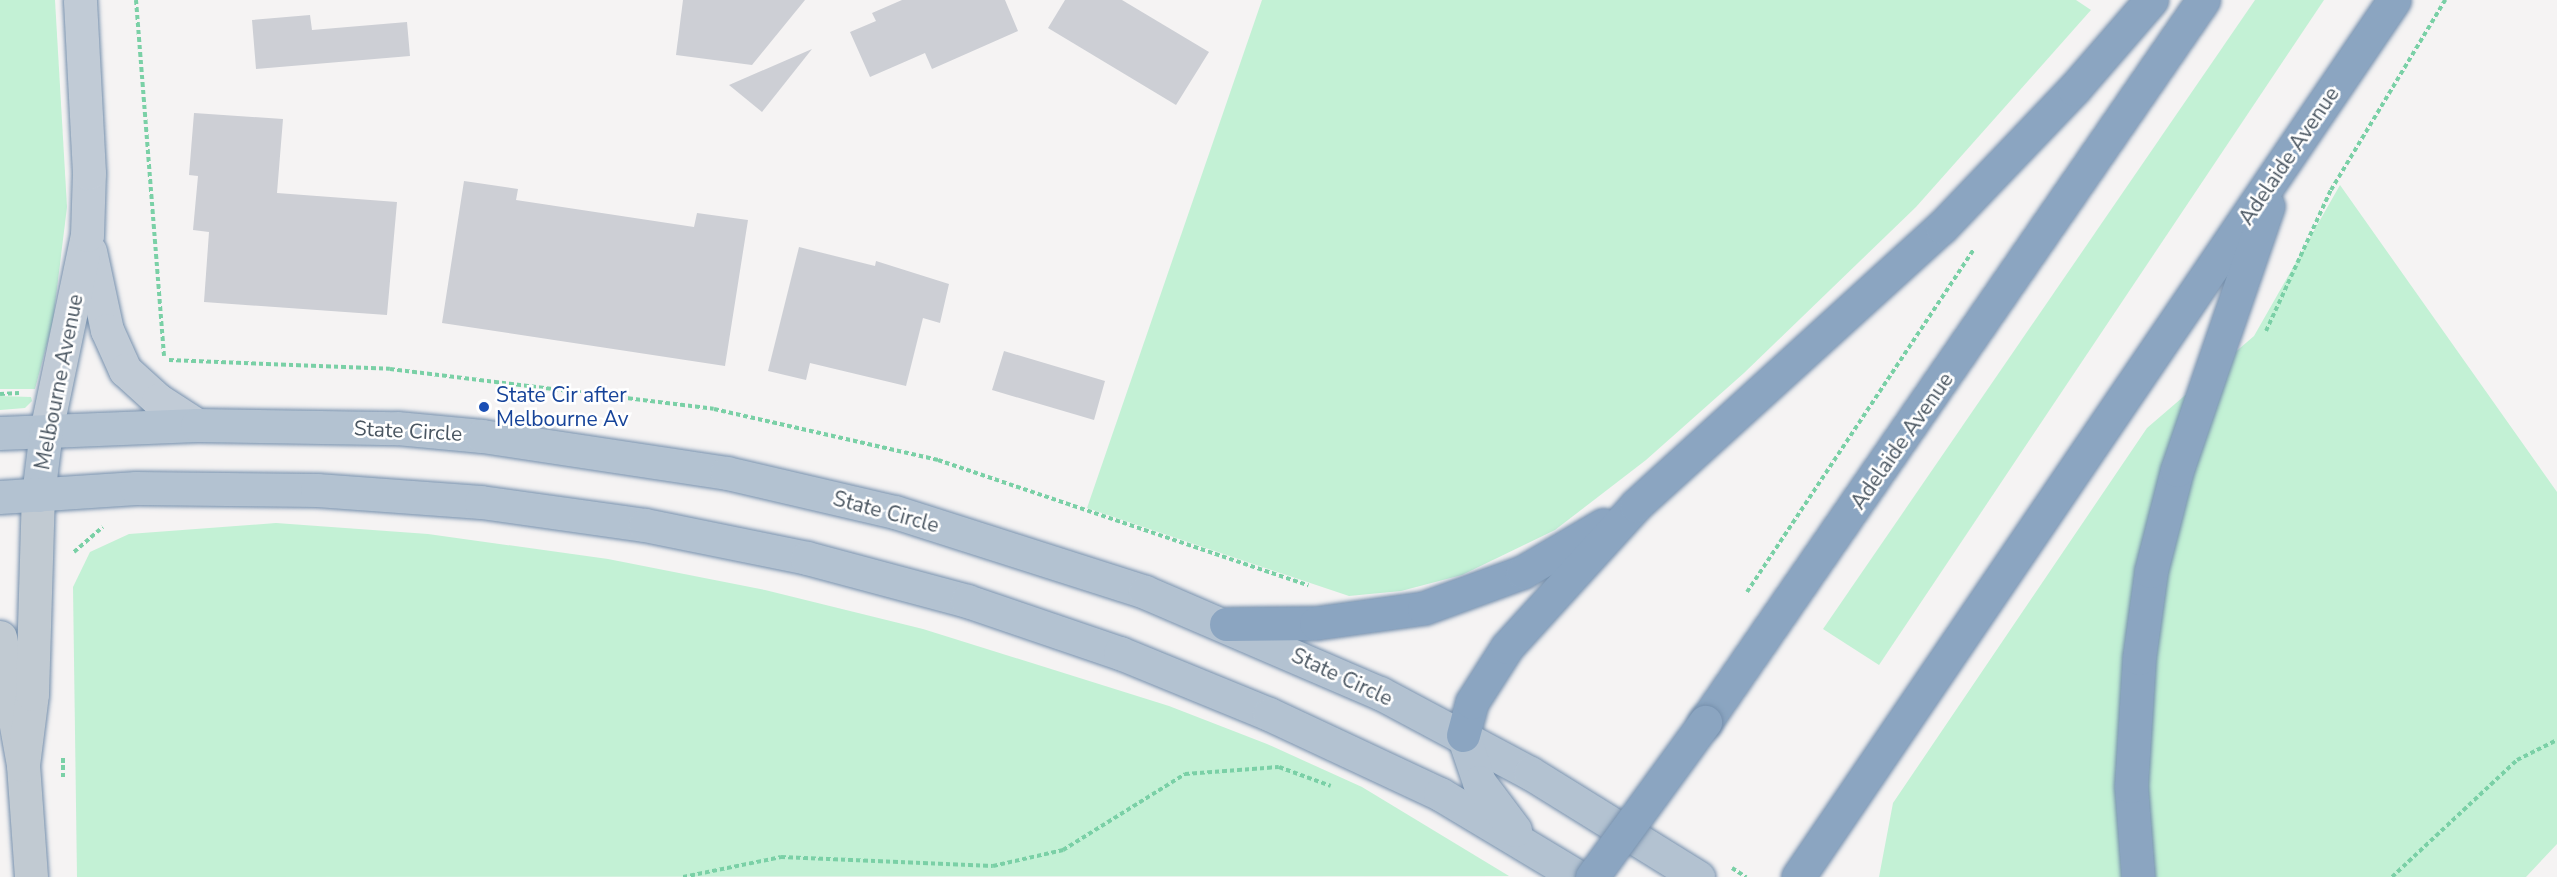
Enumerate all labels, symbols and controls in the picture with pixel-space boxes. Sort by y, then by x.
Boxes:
street label: Adelaide Avenue [2234,82,2344,230]
street label: Melbourne Avenue [30,292,88,472]
street label: Adelaide Avenue [1845,368,1959,514]
place label: State Cir after Melbourne Av [496,382,629,432]
marker: State Cir after Melbourne Av [477,400,491,414]
street label: State Circle [353,416,463,446]
street label: State Circle [830,486,942,538]
street label: State Circle [1287,643,1397,711]

